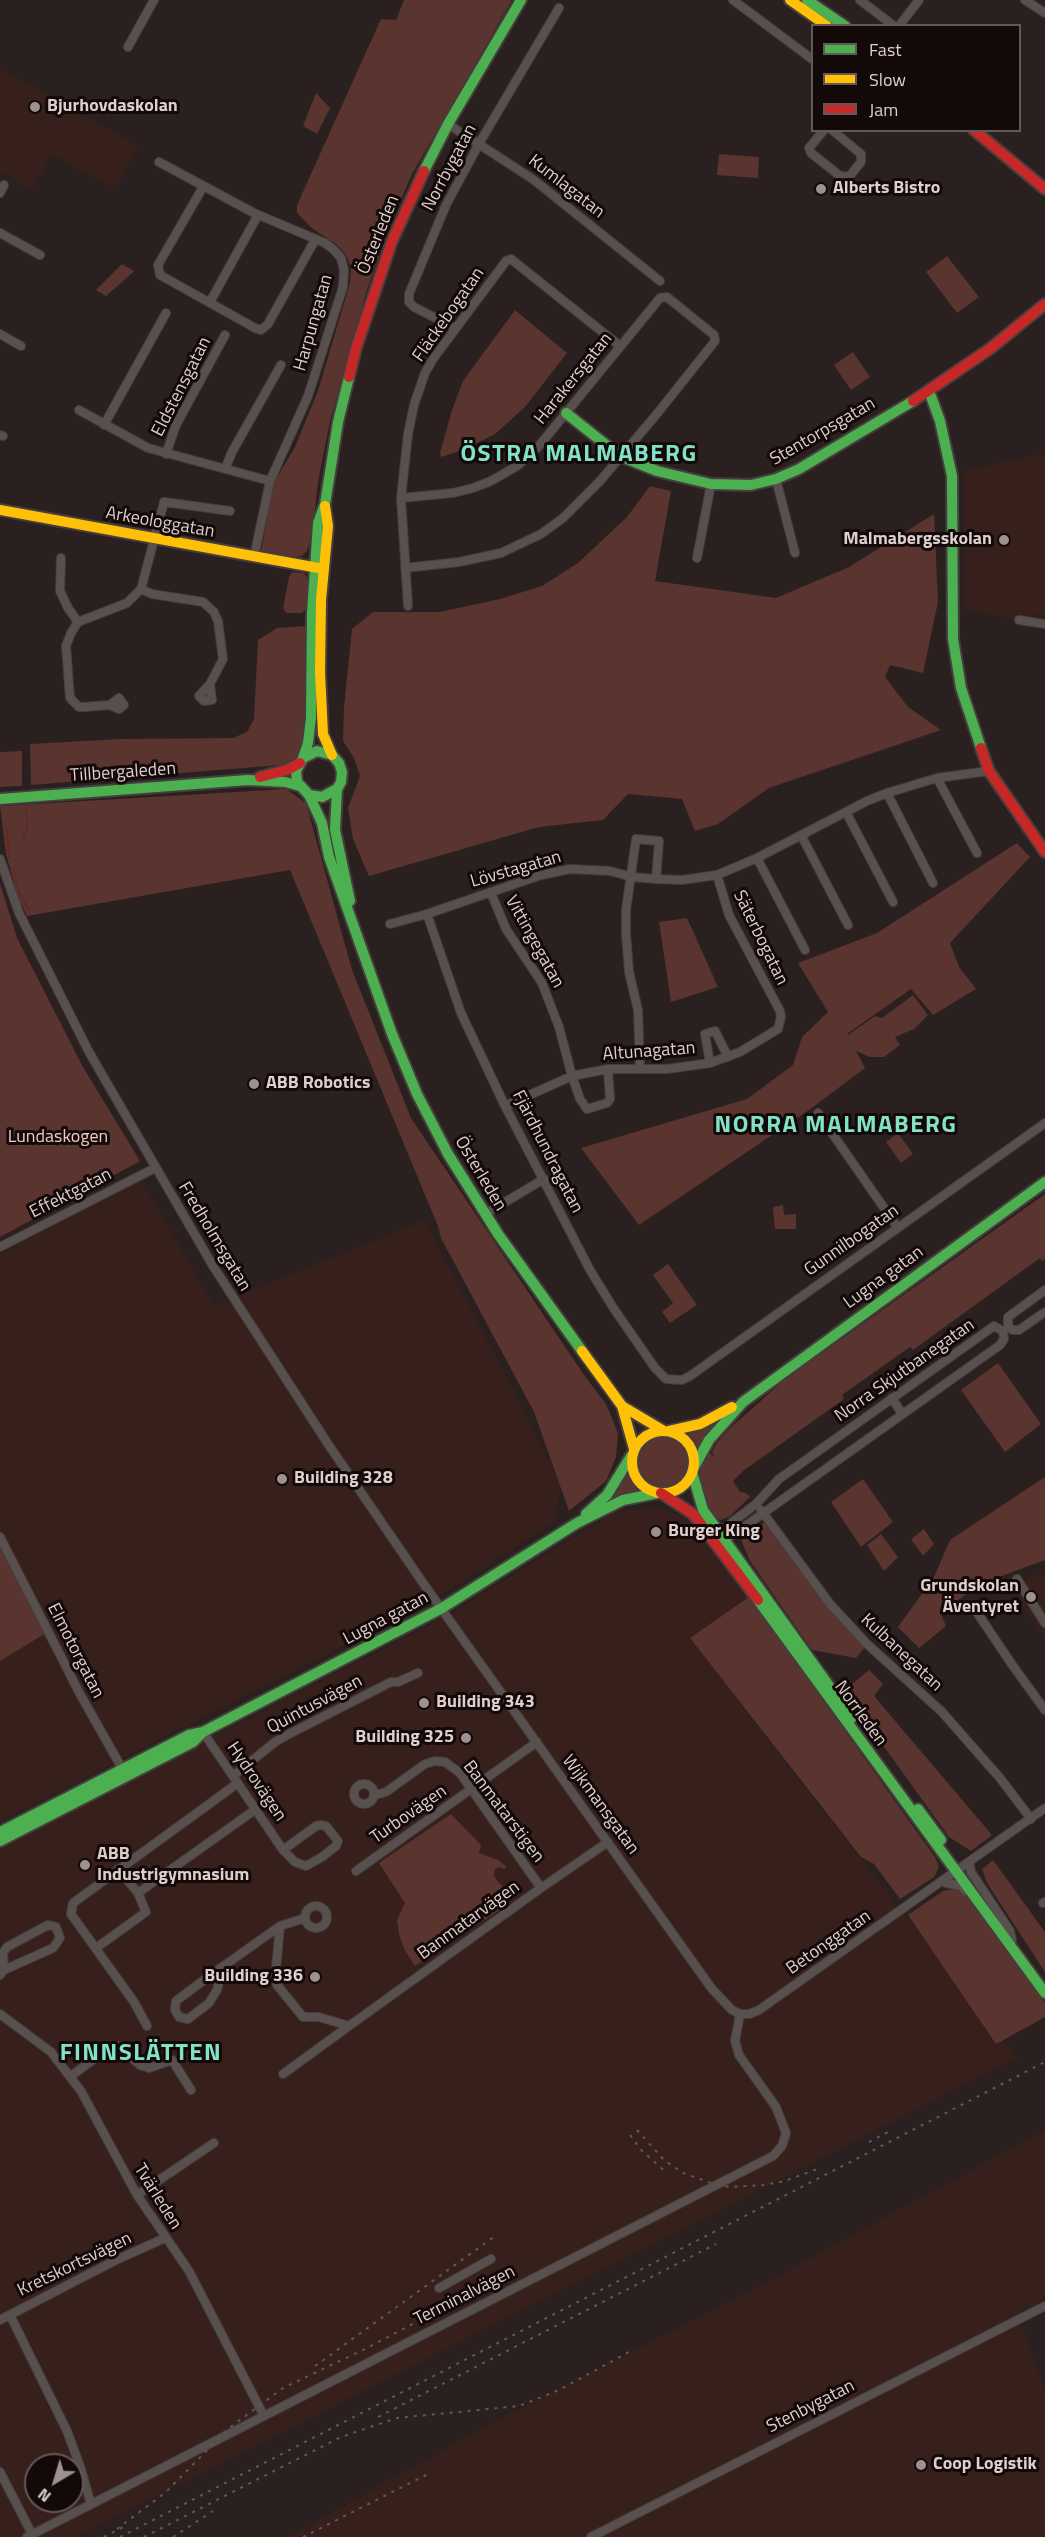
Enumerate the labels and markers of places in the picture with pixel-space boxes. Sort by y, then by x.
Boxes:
place label: Bjurhovdaskolan [47,96,178,118]
marker: Bjurhovdaskolan [28,100,42,114]
place label: Alberts Bistro [833,178,940,200]
marker: Alberts Bistro [814,182,828,196]
place label: Malmabergsskolan [843,529,992,551]
marker: Malmabergsskolan [997,533,1011,547]
place label: ABB Robotics [266,1073,370,1095]
marker: ABB Robotics [247,1077,261,1091]
place label: Building 328 [294,1468,393,1490]
marker: Building 328 [275,1472,289,1486]
place label: Burger King [668,1521,760,1543]
marker: Burger King [649,1525,663,1539]
place label: Grundskolan Äventyret [920,1576,1019,1618]
marker: Grundskolan Äventyret [1024,1590,1038,1604]
place label: Building 343 [436,1692,535,1714]
marker: Building 343 [417,1696,431,1710]
place label: Building 325 [355,1727,454,1749]
marker: Building 325 [459,1731,473,1745]
place label: ABB Industrigymnasium [97,1844,249,1886]
marker: ABB Industrigymnasium [78,1858,92,1872]
place label: Building 336 [204,1966,303,1988]
marker: Building 336 [308,1970,322,1984]
place label: Coop Logistik [933,2454,1037,2476]
marker: Coop Logistik [914,2458,928,2472]

